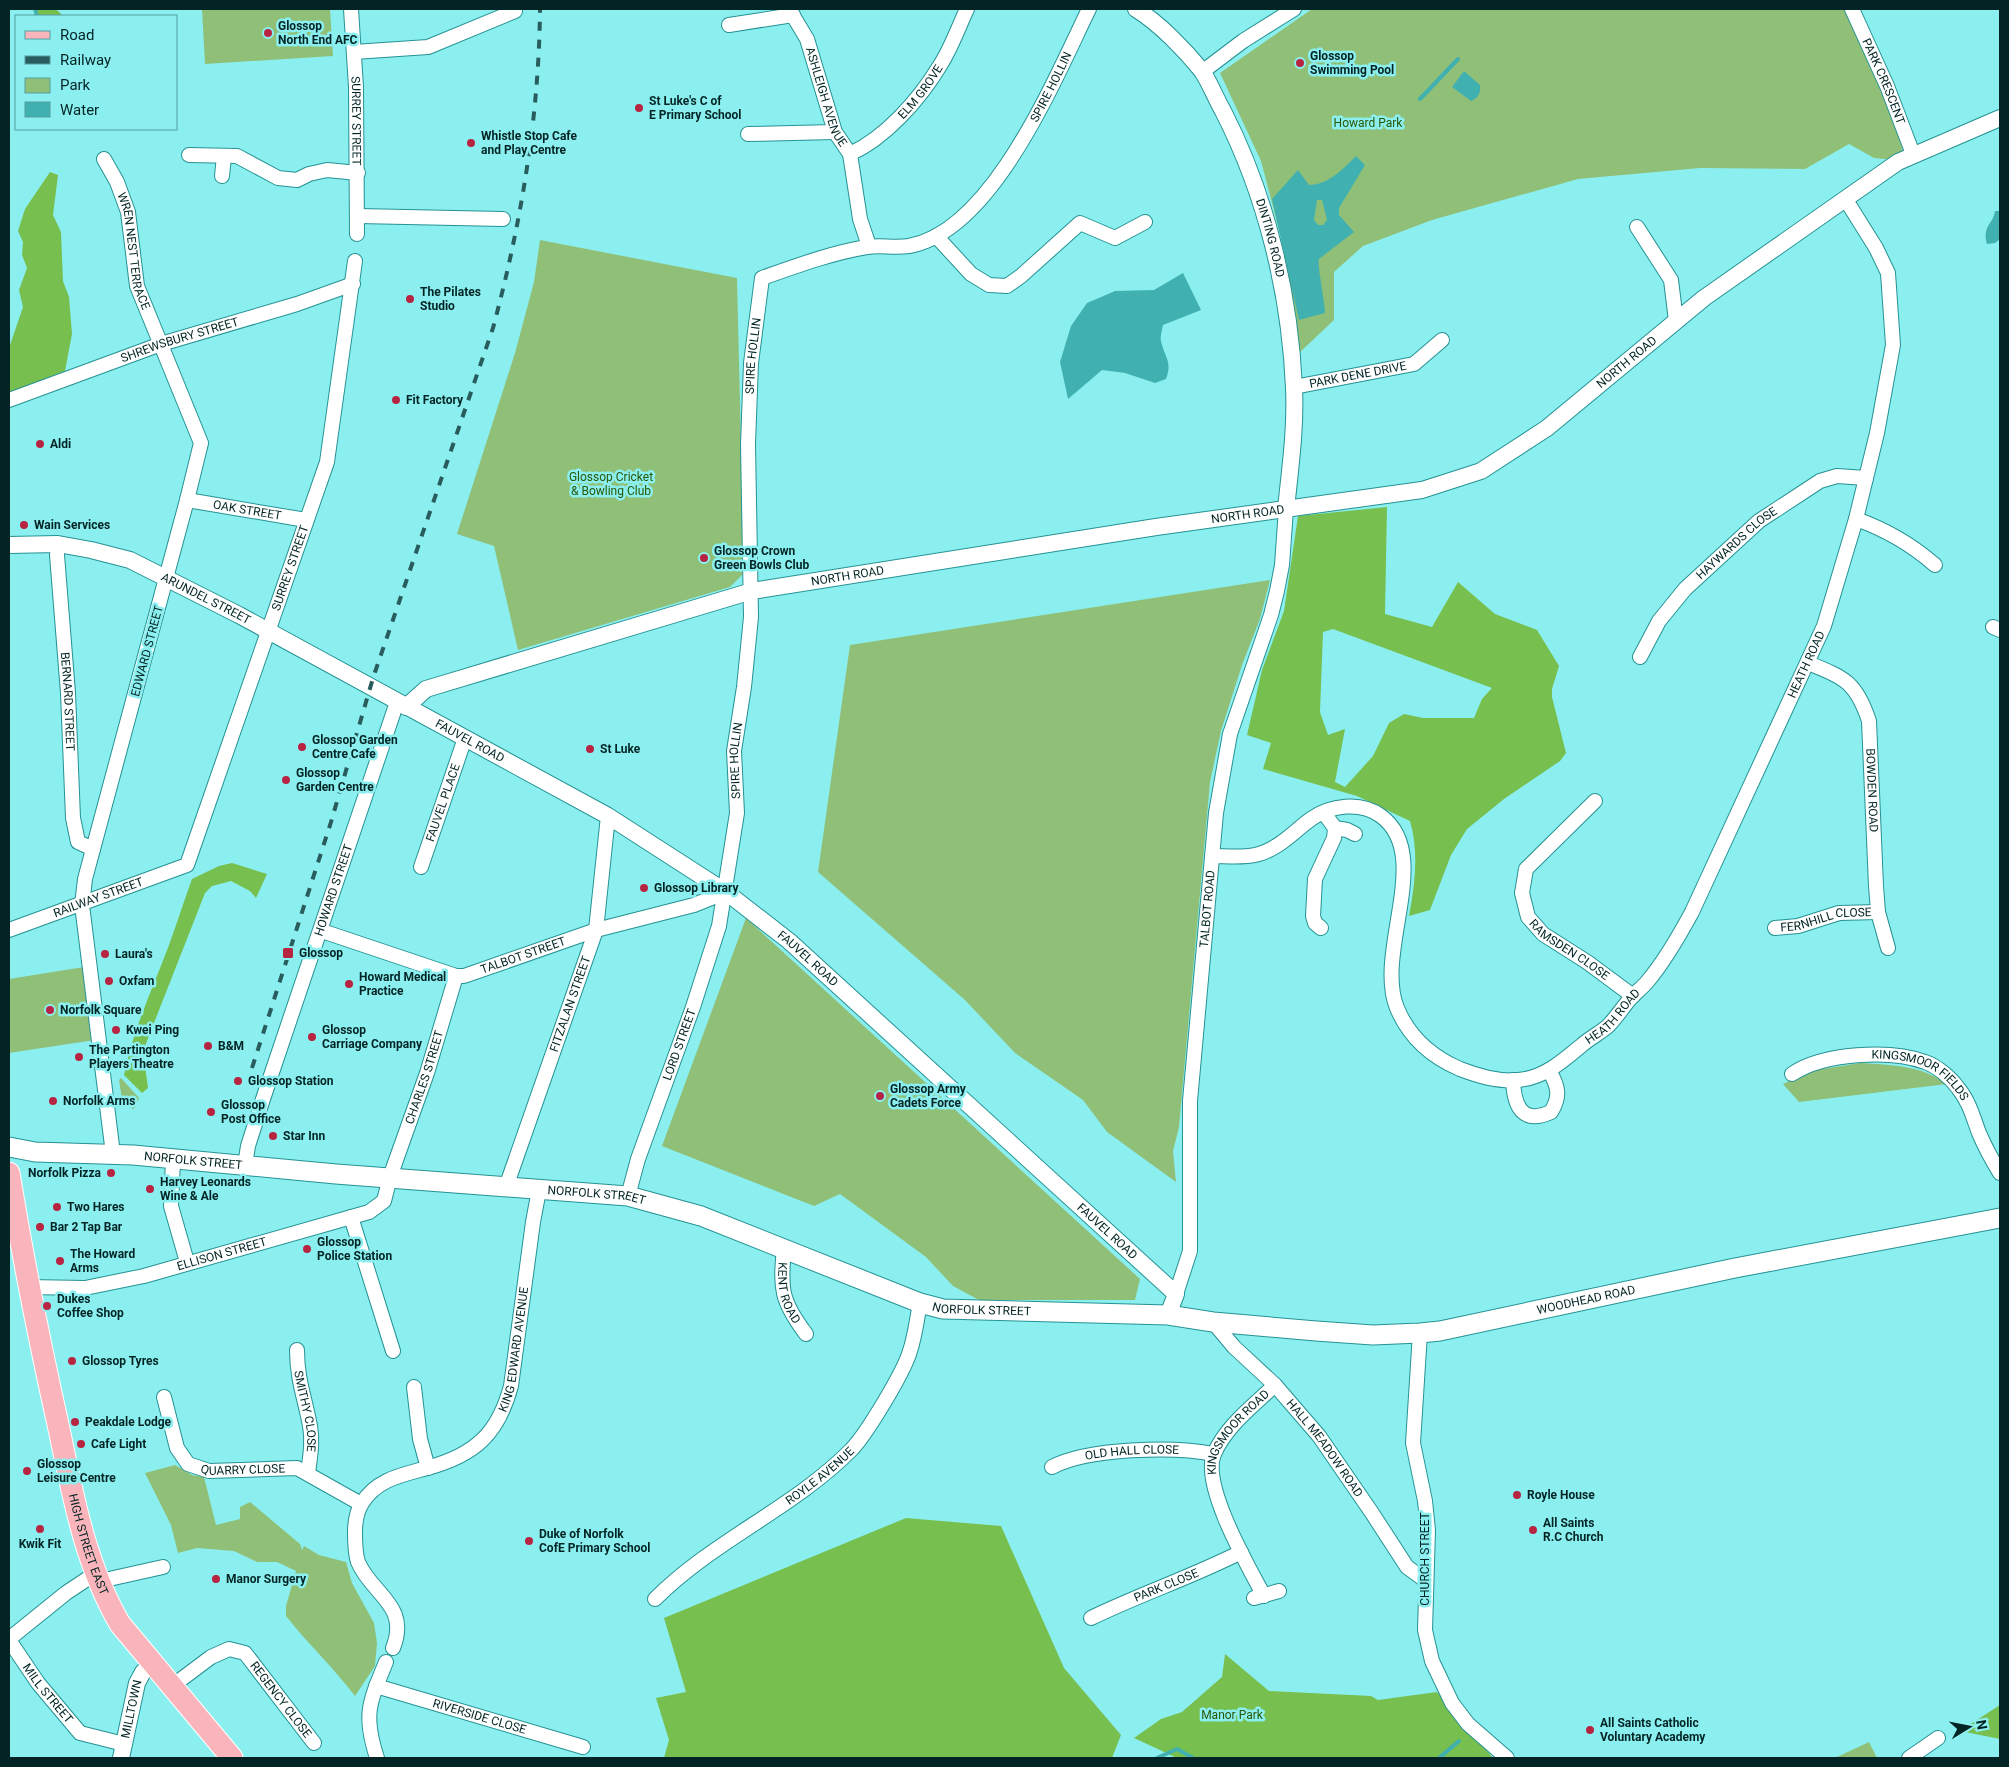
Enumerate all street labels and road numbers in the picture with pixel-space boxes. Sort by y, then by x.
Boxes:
street label: PARK CRESCENT [1859,36,1908,126]
street label: ASHLEIGH AVENUE [803,45,850,150]
street label: SPIRE HOLLIN [1027,50,1075,124]
street label: ELM GROVE [895,62,946,122]
street label: SURREY STREET [348,76,364,166]
street label: WREN NEST TERRACE [114,191,153,312]
street label: DINTING ROAD [1253,197,1287,279]
street label: SHREWSBURY STREET [119,315,240,365]
street label: SPIRE HOLLIN [743,317,764,394]
street label: NORTH ROAD [1594,333,1660,391]
street label: PARK DENE DRIVE [1308,359,1408,391]
street label: OAK STREET [212,497,282,523]
street label: NORTH ROAD [1210,502,1285,526]
street label: HAYWARDS CLOSE [1693,504,1780,582]
street label: SURREY STREET [269,523,311,612]
street label: NORTH ROAD [810,563,885,589]
street label: ARUNDEL STREET [159,570,253,627]
street label: EDWARD STREET [128,604,166,698]
street label: HEATH ROAD [1785,629,1828,700]
street label: BERNARD STREET [58,652,77,751]
street label: FAUVEL ROAD [433,716,507,765]
street label: SPIRE HOLLIN [727,721,745,799]
street label: BOWDEN ROAD [1863,748,1881,833]
street label: FAUVEL PLACE [423,762,463,844]
street label: HOWARD STREET [312,842,355,938]
street label: TALBOT ROAD [1197,870,1218,948]
street label: RAILWAY STREET [51,875,145,920]
street label: FERNHILL CLOSE [1780,905,1872,935]
street label: RAMSDEN CLOSE [1526,916,1612,983]
street label: FAUVEL ROAD [775,928,841,989]
street label: TALBOT STREET [479,934,568,977]
street label: FITZALAN STREET [547,954,593,1054]
street label: HEATH ROAD [1583,986,1643,1047]
street label: LORD STREET [660,1007,699,1082]
street label: CHARLES STREET [402,1029,446,1126]
street label: KINGSMOOR FIELDS [1872,1048,1972,1103]
street label: NORFOLK STREET [143,1149,243,1172]
street label: NORFOLK STREET [547,1183,647,1208]
street label: FAUVEL ROAD [1074,1200,1140,1262]
street label: ELLISON STREET [175,1234,268,1273]
street label: KENT ROAD [775,1262,804,1326]
street label: WOODHEAD ROAD [1536,1282,1637,1317]
street label: KING EDWARD AVENUE [496,1286,531,1414]
street label: NORFOLK STREET [931,1300,1031,1318]
street label: SMITHY CLOSE [291,1370,318,1453]
street label: KINGSMOOR ROAD [1205,1387,1272,1475]
street label: HALL MEADOW ROAD [1284,1396,1366,1500]
street label: OLD HALL CLOSE [1084,1443,1179,1463]
street label: ROYLE AVENUE [783,1444,857,1508]
street label: QUARRY CLOSE [199,1461,285,1478]
street label: HIGH STREET EAST [66,1492,111,1597]
street label: CHURCH STREET [1418,1512,1432,1606]
street label: PARK CLOSE [1132,1566,1201,1605]
street label: REGENCY CLOSE [247,1659,314,1741]
street label: MILL STREET [20,1661,76,1726]
street label: MILLTOWN [118,1679,144,1740]
street label: RIVERSIDE CLOSE [431,1696,528,1737]

